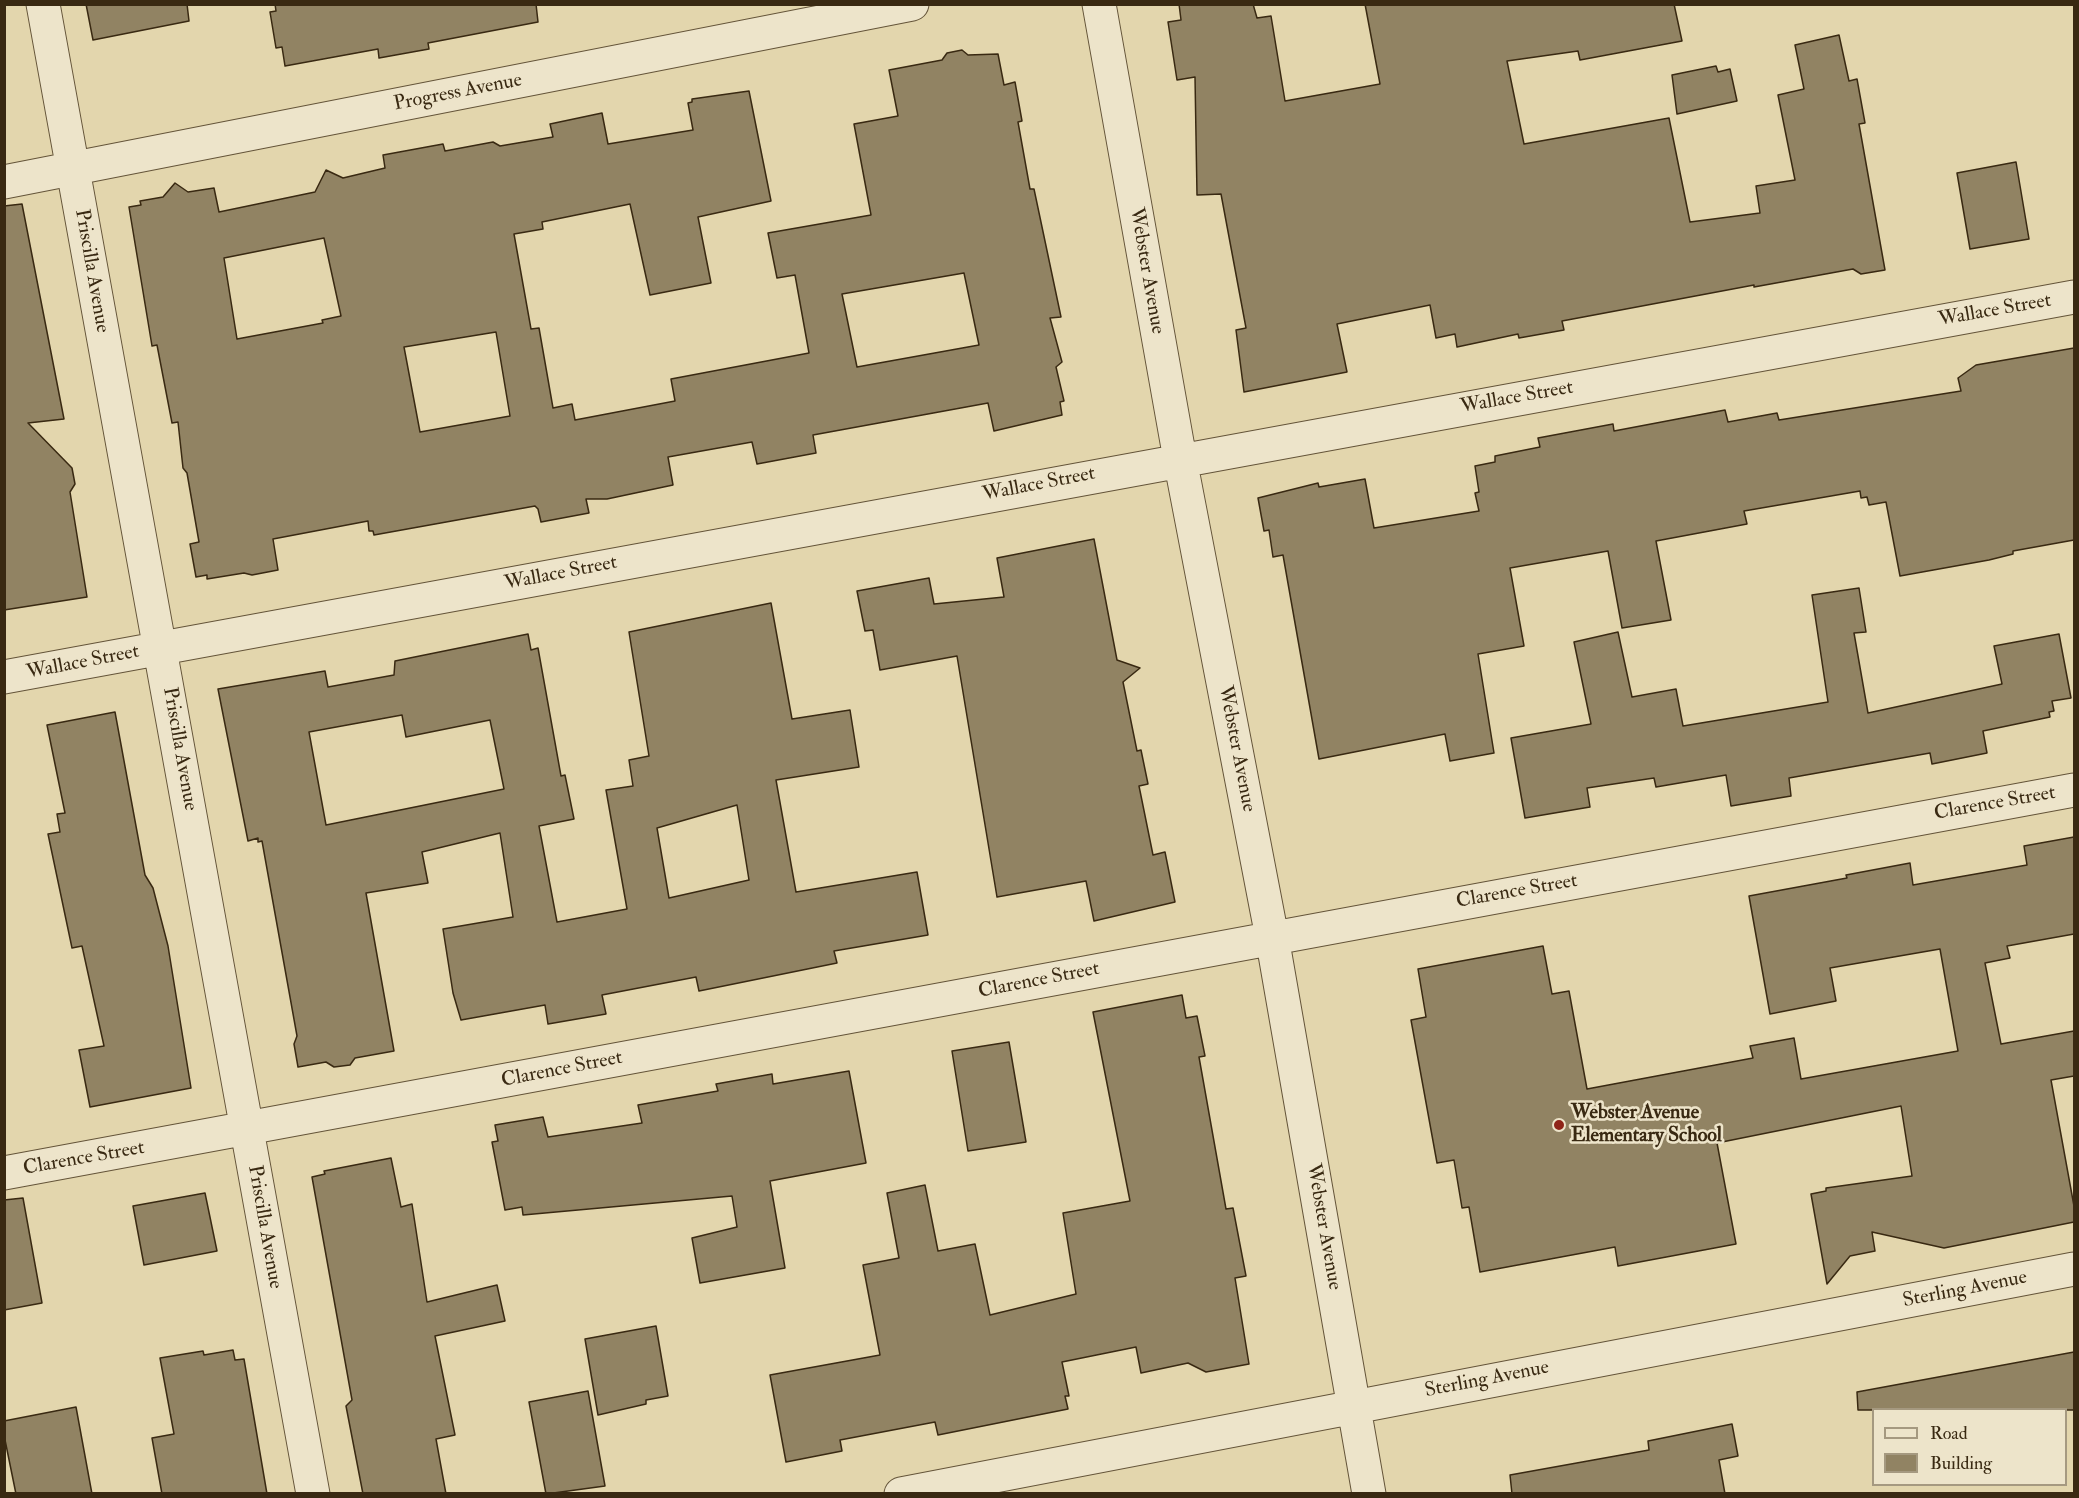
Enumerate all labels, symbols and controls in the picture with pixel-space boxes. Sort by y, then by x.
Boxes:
street label: Progress Avenue [392,69,524,117]
street label: Webster Avenue [1123,206,1169,336]
street label: Priscilla Avenue [68,207,114,335]
street label: Wallace Street [1937,289,2053,333]
street label: Wallace Street [1459,376,1575,420]
street label: Wallace Street [981,462,1097,508]
street label: Wallace Street [503,551,619,597]
street label: Wallace Street [25,640,141,686]
street label: Webster Avenue [1212,684,1260,814]
street label: Priscilla Avenue [156,685,202,813]
street label: Clarence Street [1932,782,2058,826]
street label: Clarence Street [1454,870,1580,914]
street label: Clarence Street [976,958,1102,1004]
street label: Clarence Street [499,1047,625,1093]
place label: Webster Avenue Elementary School [1571,1102,1722,1149]
marker: Webster Avenue Elementary School [1552,1118,1566,1132]
street label: Clarence Street [21,1137,147,1181]
street label: Webster Avenue [1300,1162,1346,1292]
street label: Priscilla Avenue [241,1163,287,1291]
street label: Sterling Avenue [1901,1266,2029,1314]
street label: Sterling Avenue [1423,1356,1551,1404]
legend [1872,1408,2067,1486]
text: Road [1930,1422,1968,1445]
text: Building [1930,1452,1992,1475]

